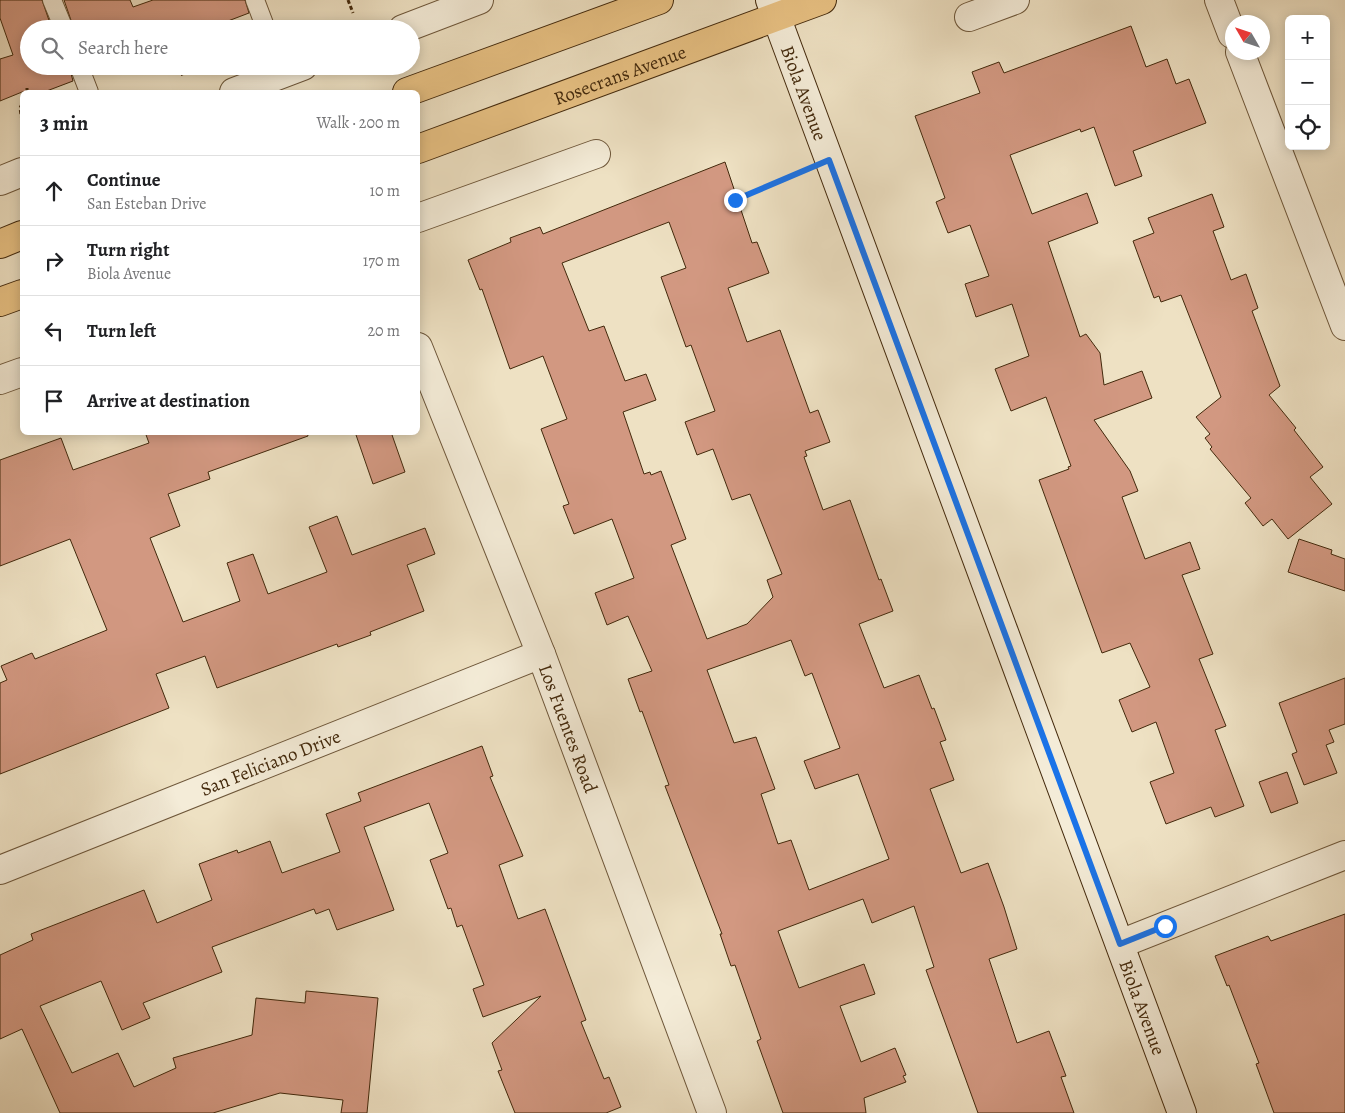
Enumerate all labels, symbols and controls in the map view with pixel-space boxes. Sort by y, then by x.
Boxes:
north arrow [1225,15,1270,60]
map controls [1285,15,1330,150]
button: + [1285,15,1330,60]
search box [20,20,420,75]
icon: search [38,34,66,62]
text: Search here [78,35,168,61]
street label: Rosecrans Avenue [550,39,690,112]
street label: Biola Avenue [774,42,833,145]
button: − [1285,60,1330,105]
button: locate [1285,105,1330,150]
text: 3 min [40,109,88,137]
text: Walk · 200 m [316,112,400,134]
text: Continue [87,167,161,193]
icon: ahead [40,177,68,205]
text: 10 m [370,180,400,202]
route end [724,189,747,212]
text: San Esteban Drive [87,193,206,215]
text: Turn right [87,237,169,263]
icon: right [40,247,68,275]
text: 170 m [363,250,400,272]
text: Biola Avenue [87,263,171,285]
icon: left [40,317,68,345]
text: Turn left [87,318,156,344]
text: 20 m [367,320,400,342]
icon: arrive [40,387,68,415]
text: Arrive at destination [87,388,250,414]
street label: Los Fuentes Road [532,661,604,797]
street label: San Feliciano Drive [197,723,345,803]
route start [1154,915,1177,938]
street label: Biola Avenue [1112,956,1171,1059]

